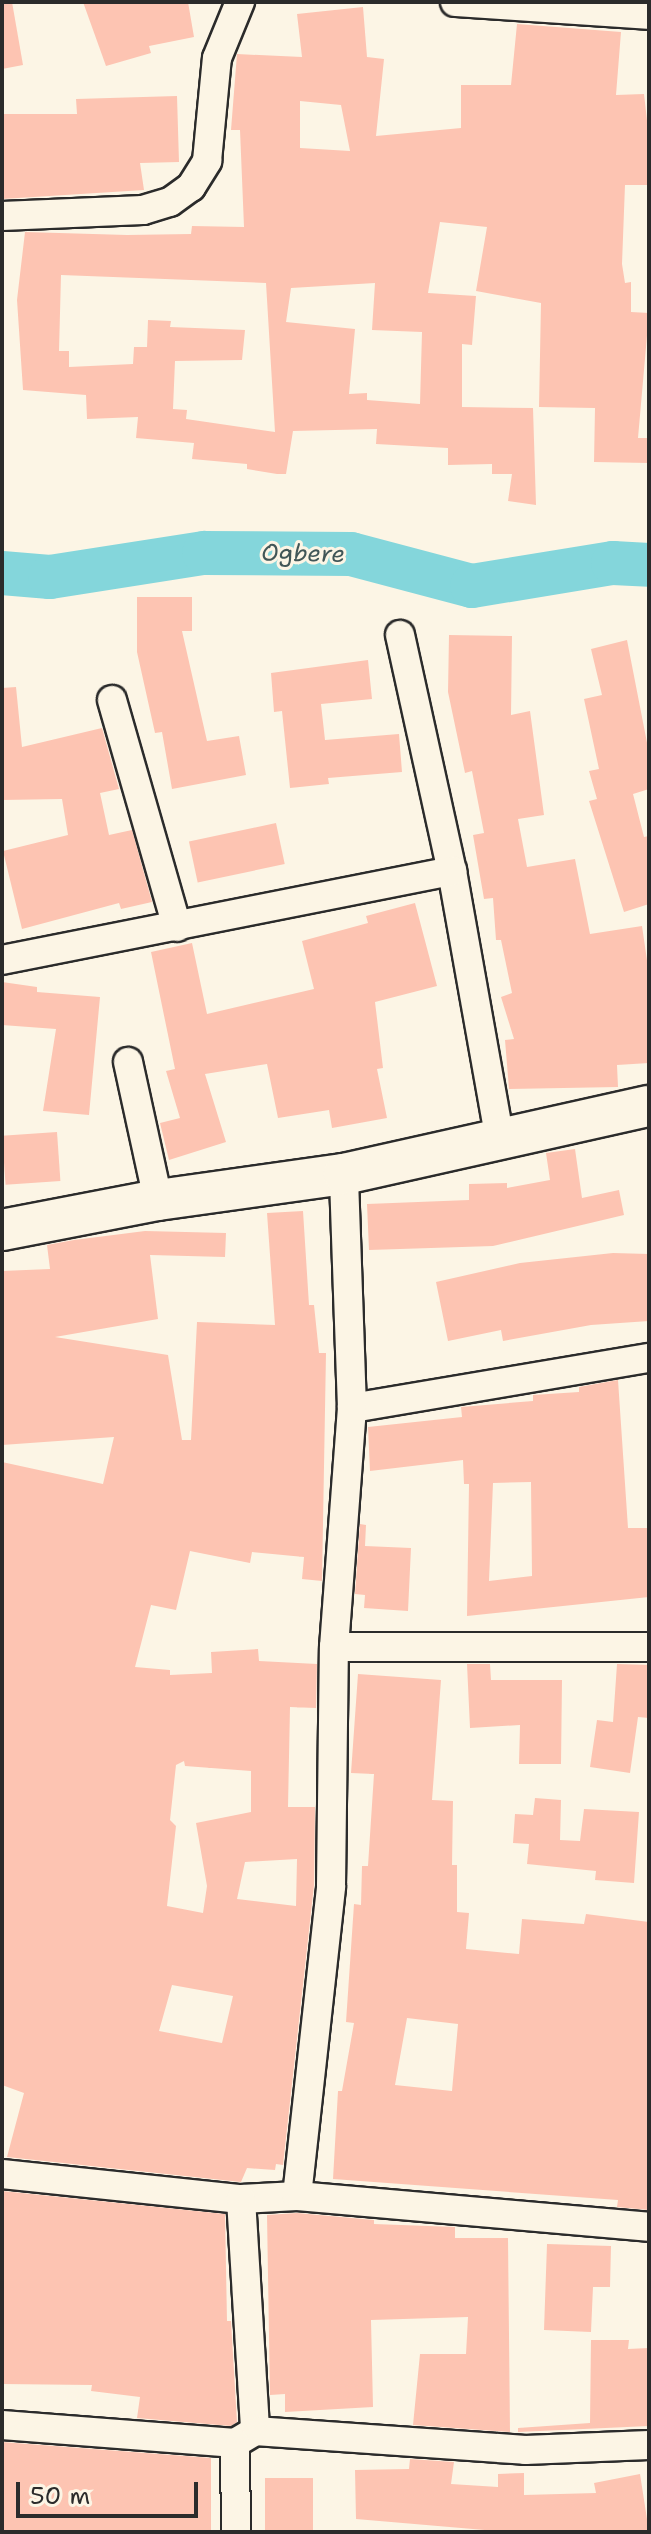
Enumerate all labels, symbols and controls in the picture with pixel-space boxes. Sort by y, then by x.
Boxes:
water label: Ogbere [261,539,345,569]
scale bar [20,2466,202,2516]
text: 50 m [30,2480,90,2512]

